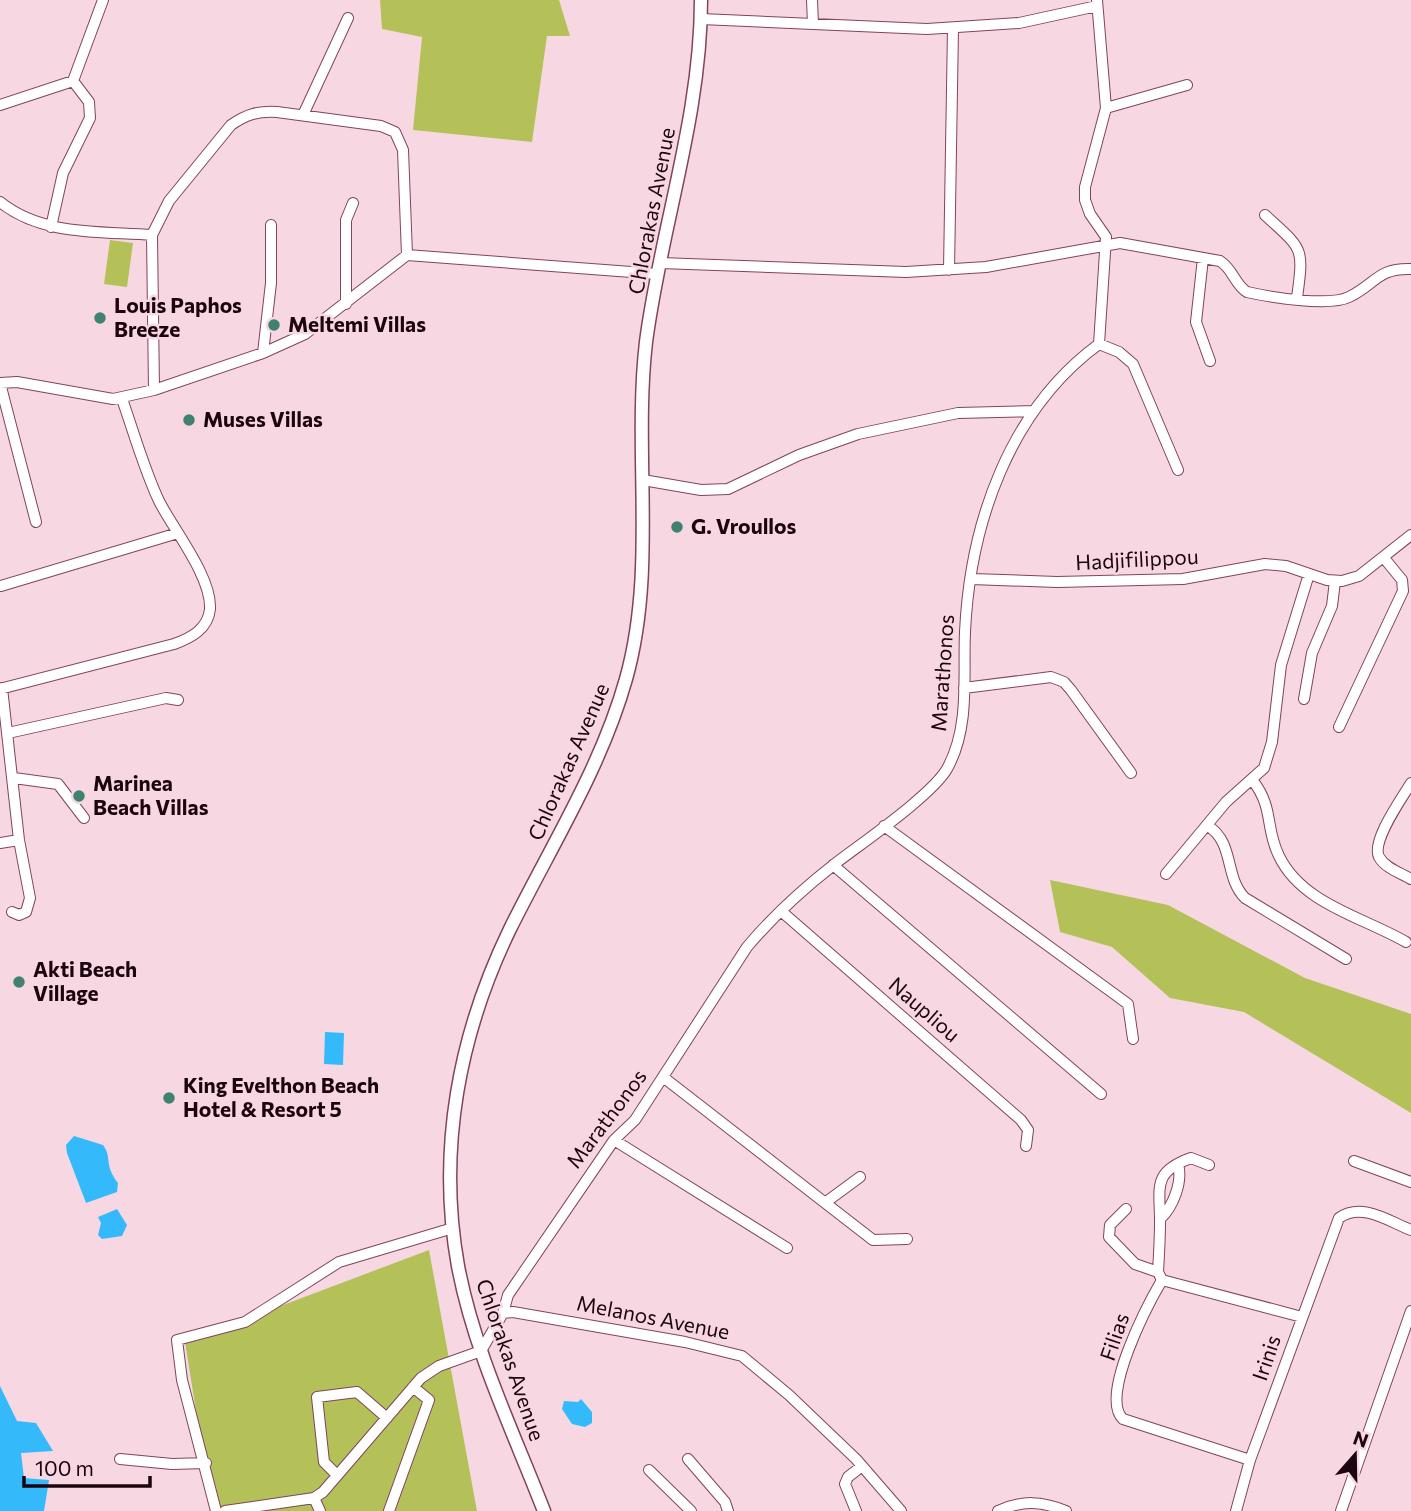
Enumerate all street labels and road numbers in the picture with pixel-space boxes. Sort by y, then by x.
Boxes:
street label: Chlorakas Avenue [622,125,679,296]
street label: Hadjifilippou [1075,543,1199,574]
street label: Marathonos [925,614,958,732]
street label: Chlorakas Avenue [522,679,614,844]
street label: Naupliou [884,971,966,1047]
street label: Marathonos [561,1064,651,1172]
street label: Chlorakas Avenue [472,1275,551,1444]
street label: Melanos Avenue [575,1289,732,1344]
street label: Filias [1094,1309,1133,1364]
street label: Irinis [1246,1331,1285,1384]

